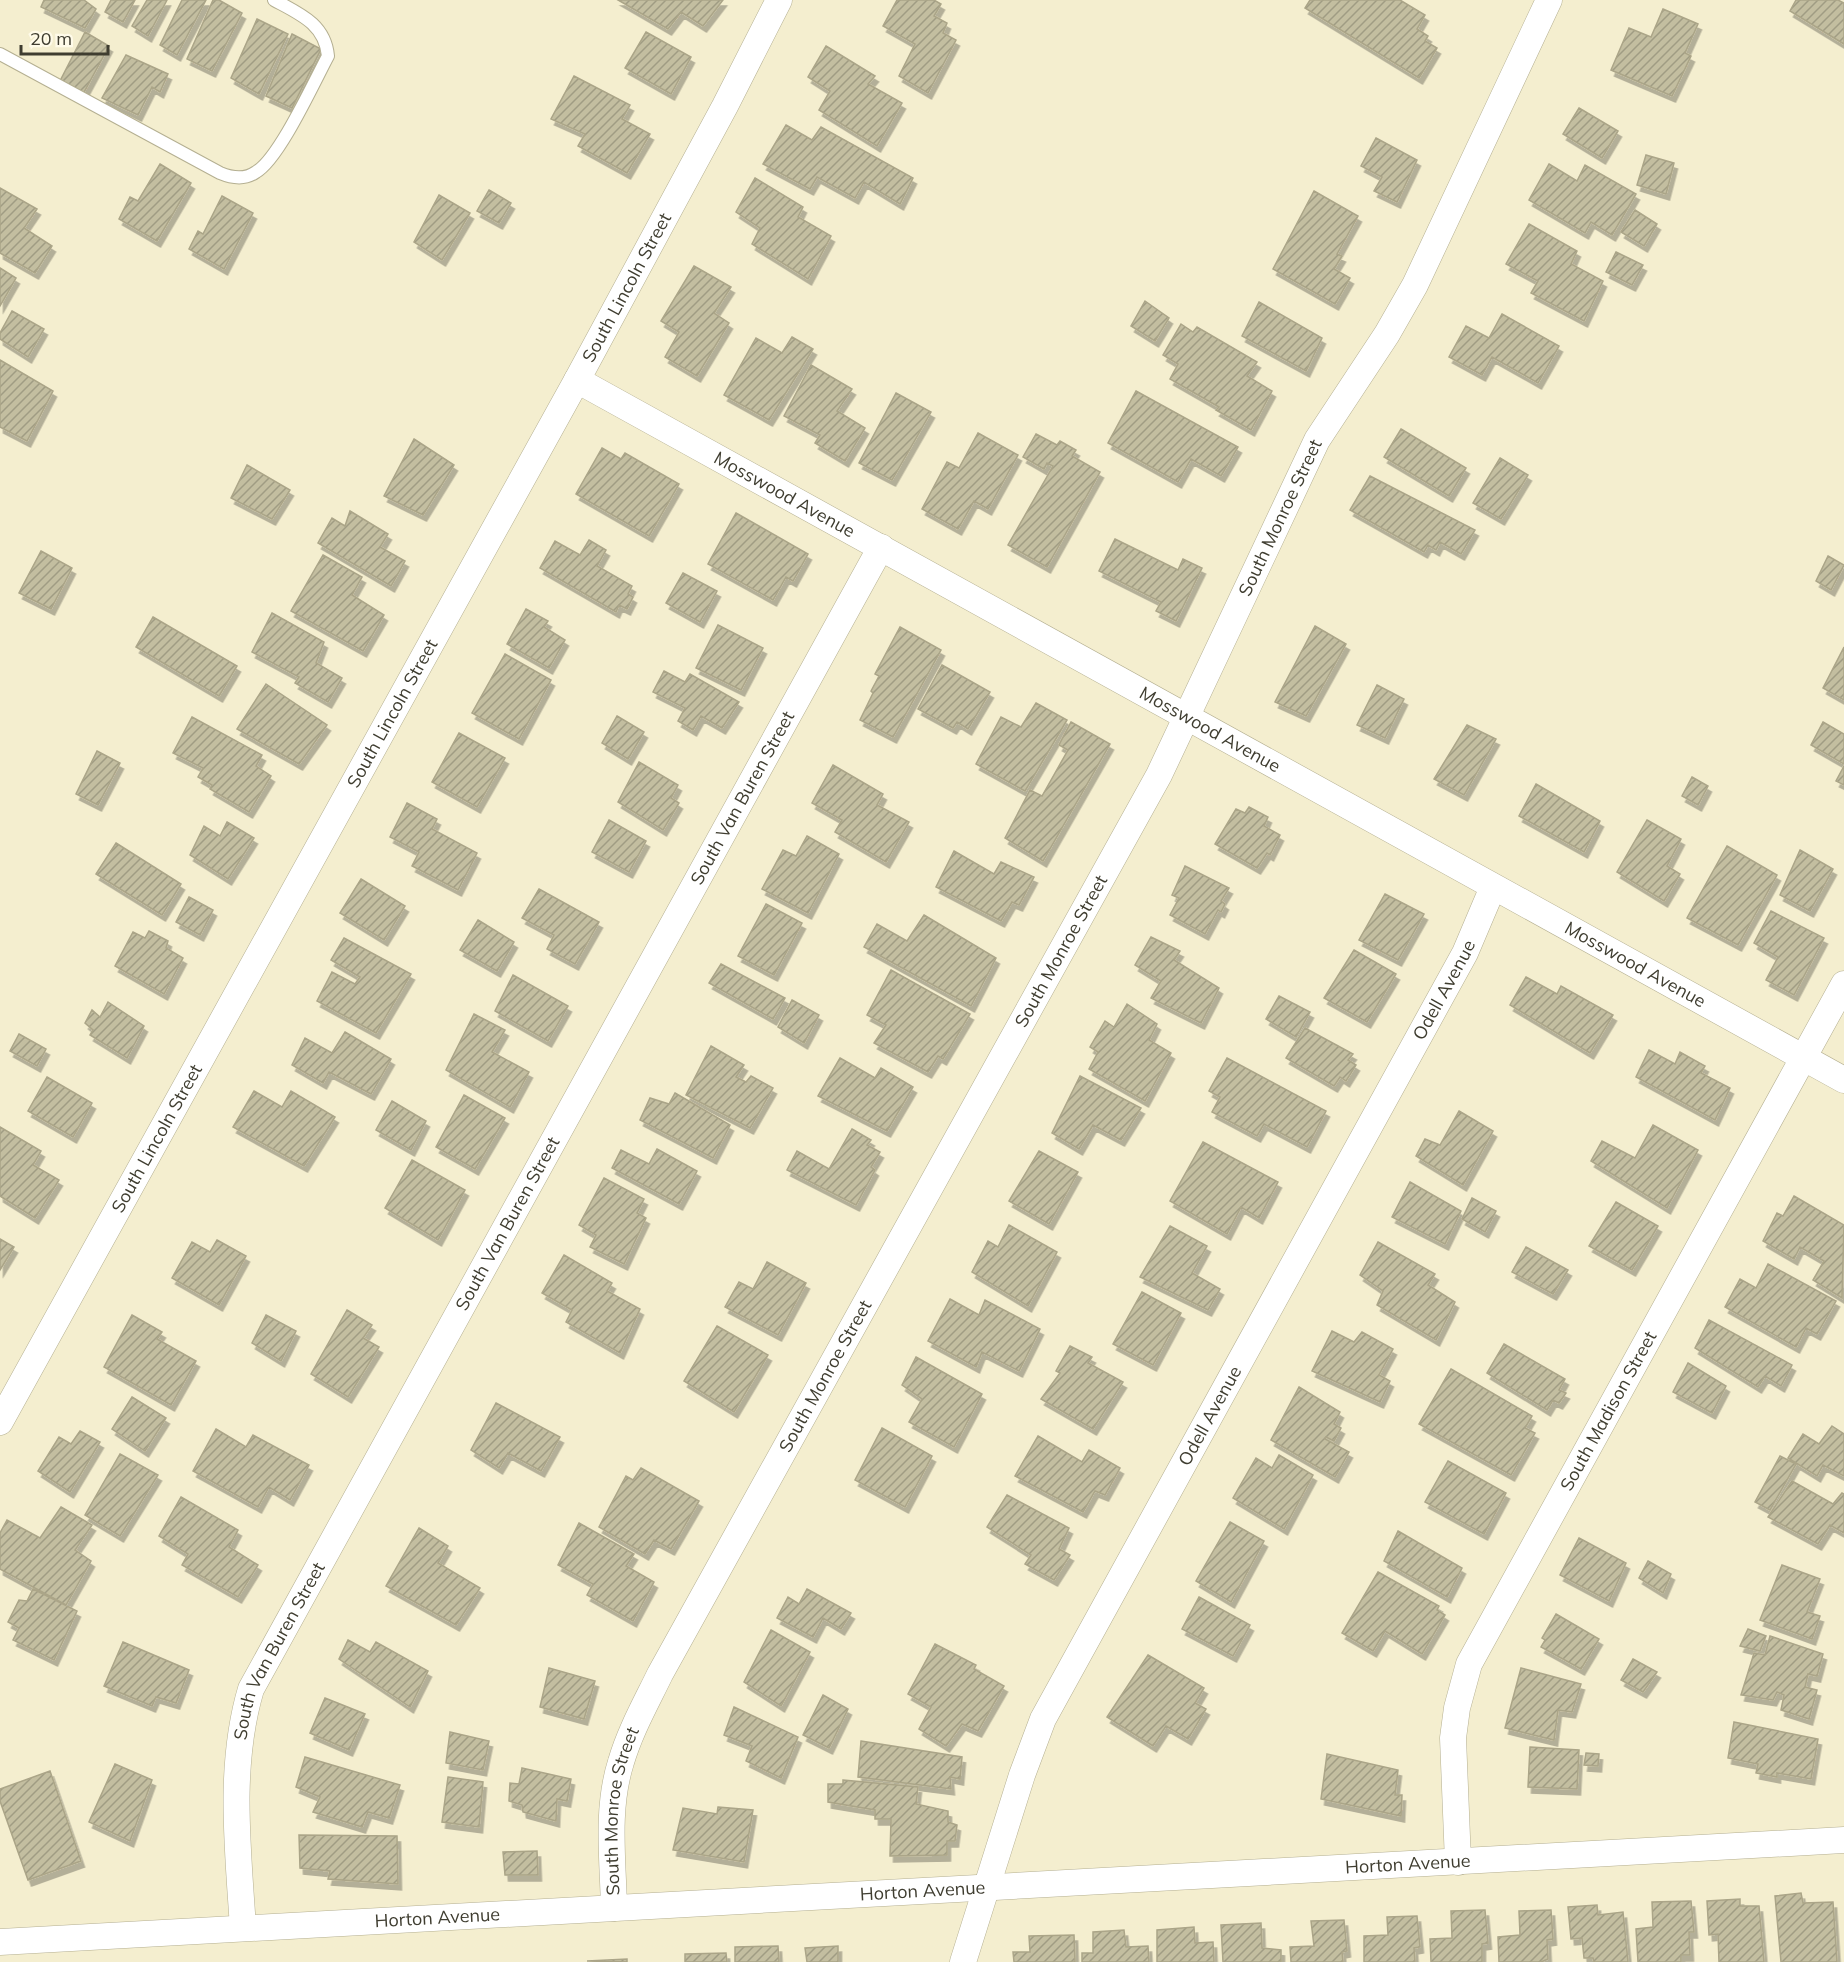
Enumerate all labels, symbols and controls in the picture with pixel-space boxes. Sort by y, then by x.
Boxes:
scale bar [21,18,108,56]
text: 20 m [30,27,72,50]
street label: South Lincoln Street [577,209,676,366]
street label: South Monroe Street [1233,435,1327,600]
street label: Mosswood Avenue [710,446,859,542]
street label: South Lincoln Street [342,635,442,792]
street label: Mosswood Avenue [1135,681,1285,777]
street label: South Van Buren Street [685,707,799,889]
street label: South Monroe Street [1009,871,1112,1031]
street label: Mosswood Avenue [1561,916,1710,1012]
street label: Odell Avenue [1407,936,1480,1044]
street label: South Lincoln Street [106,1060,207,1217]
street label: South Van Buren Street [450,1132,564,1314]
street label: South Monroe Street [773,1296,876,1456]
street label: South Madison Street [1555,1327,1661,1495]
street label: Odell Avenue [1173,1362,1246,1470]
street label: South Van Buren Street [228,1558,330,1741]
street label: South Monroe Street [599,1723,644,1896]
street label: Horton Avenue [1344,1849,1471,1879]
street label: Horton Avenue [859,1876,986,1905]
street label: Horton Avenue [374,1902,501,1932]

